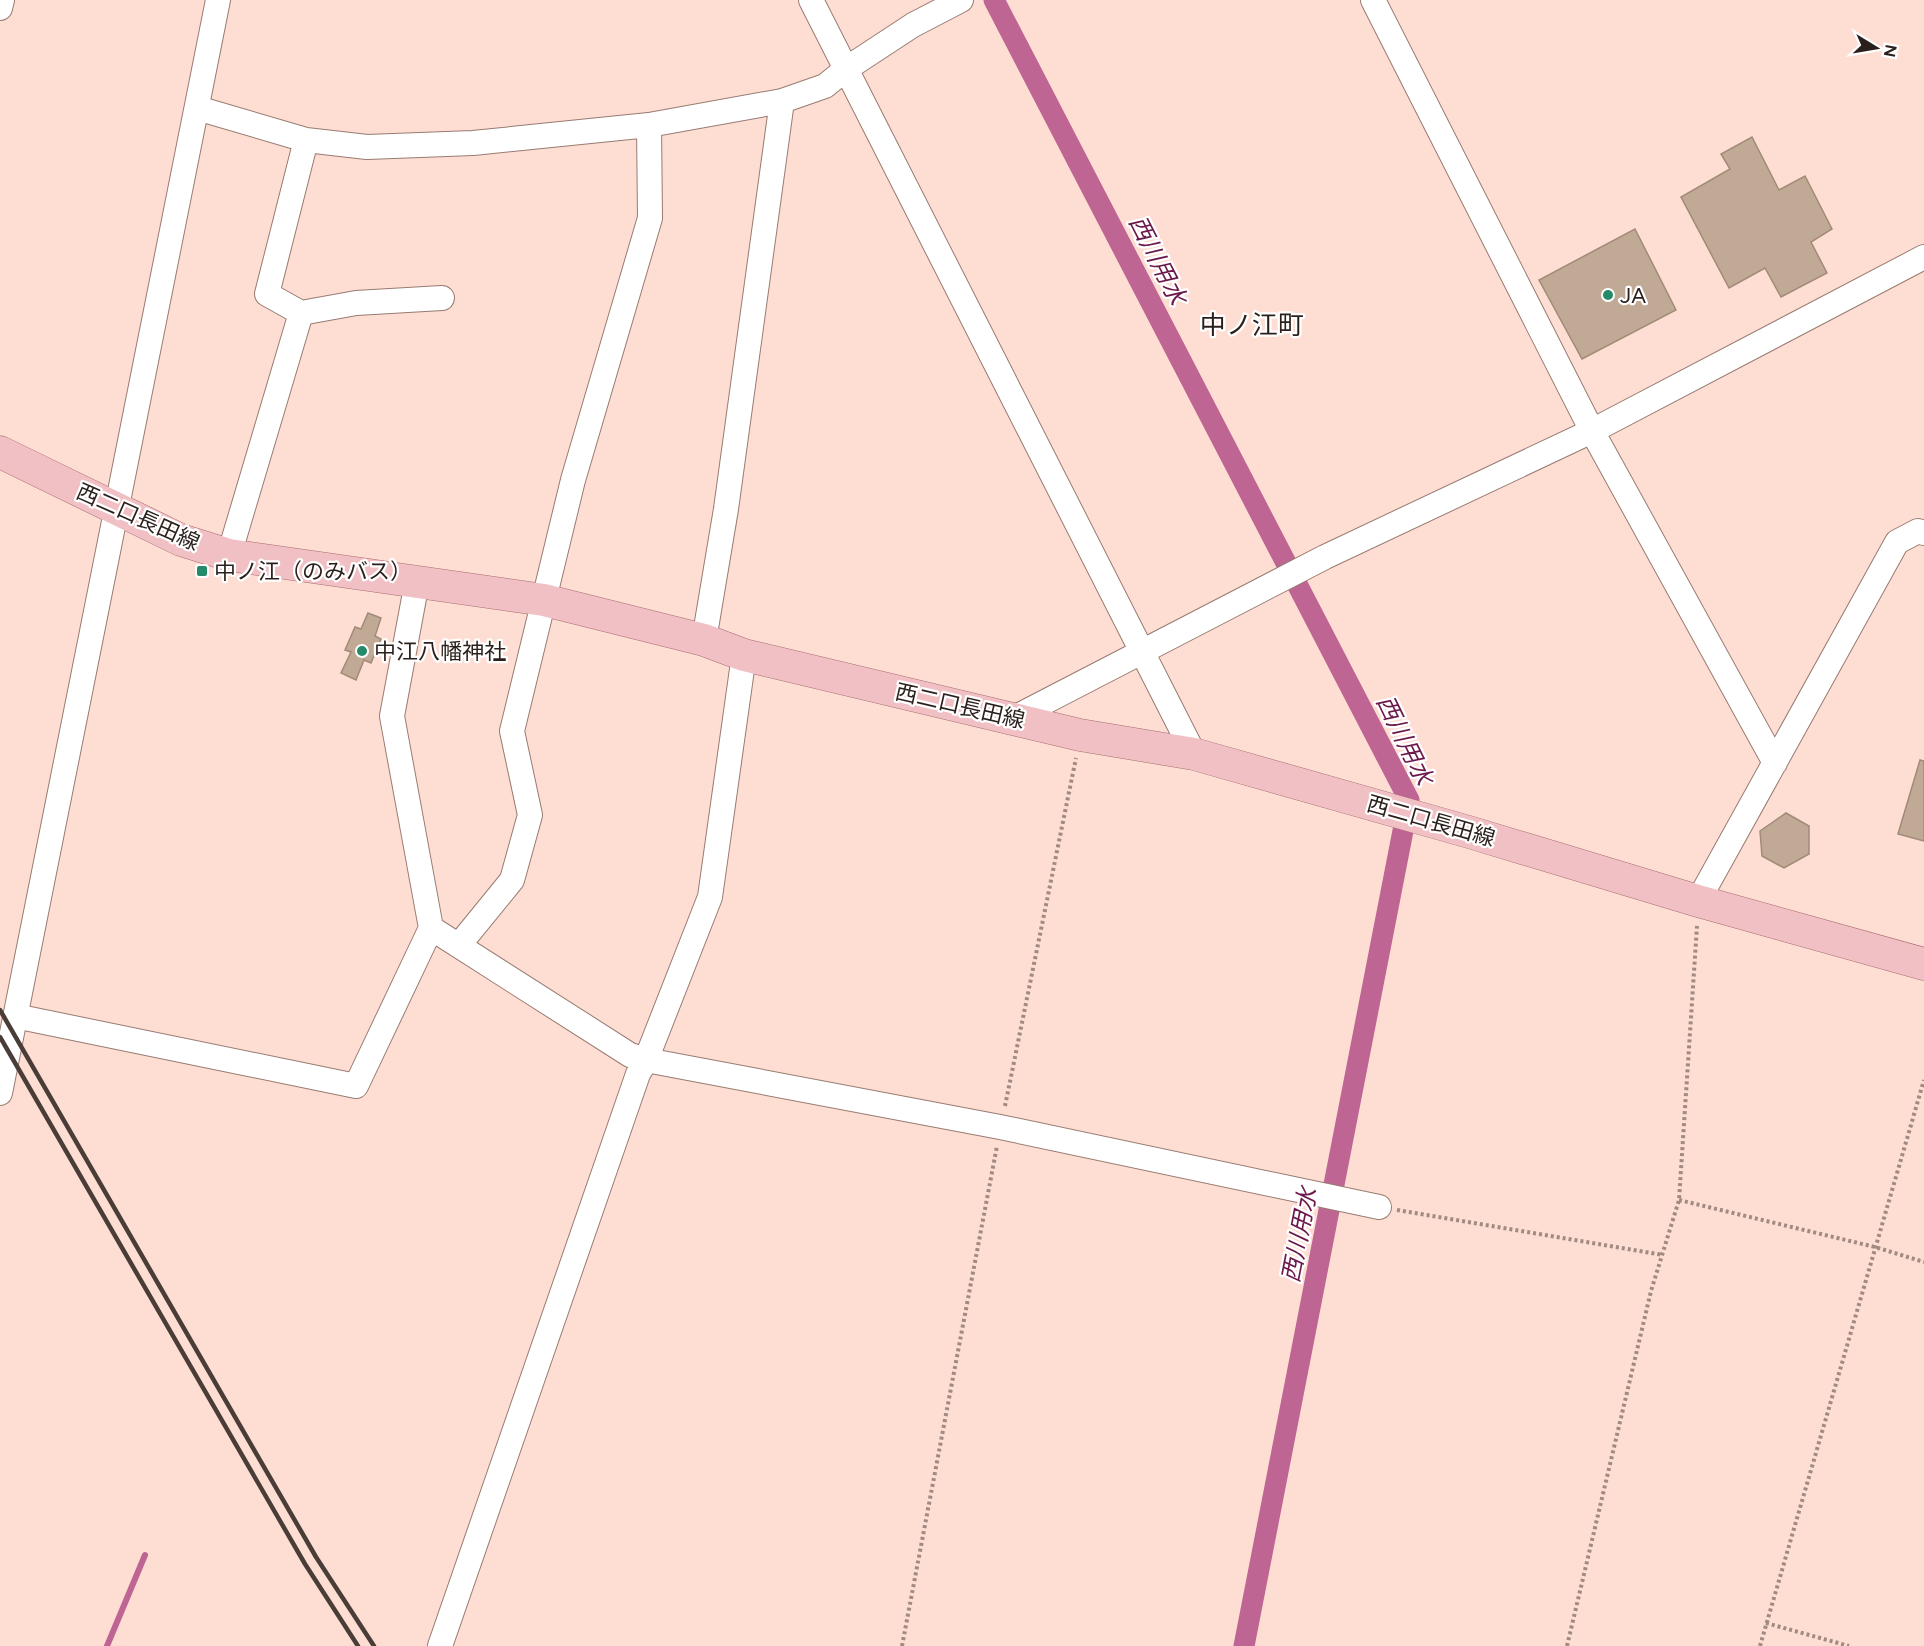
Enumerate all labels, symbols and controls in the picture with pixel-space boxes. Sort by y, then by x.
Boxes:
north arrow [1846,18,1906,78]
text: N [1880,43,1901,59]
water label: 西川用水 [1123,211,1194,312]
place label: JA [1620,282,1646,309]
marker: JA [1601,288,1615,302]
district label: 中ノ江町 [1200,309,1304,341]
street label: 西二口長田線 [72,478,204,556]
place label: 中ノ江（のみバス） [214,558,412,585]
marker: 中ノ江（のみバス） [195,564,209,578]
place label: 中江八幡神社 [374,638,506,665]
marker: 中江八幡神社 [355,644,369,658]
street label: 西二口長田線 [893,678,1027,734]
water label: 西川用水 [1371,691,1440,792]
street label: 西二口長田線 [1364,790,1498,852]
water label: 西川用水 [1276,1182,1323,1285]

